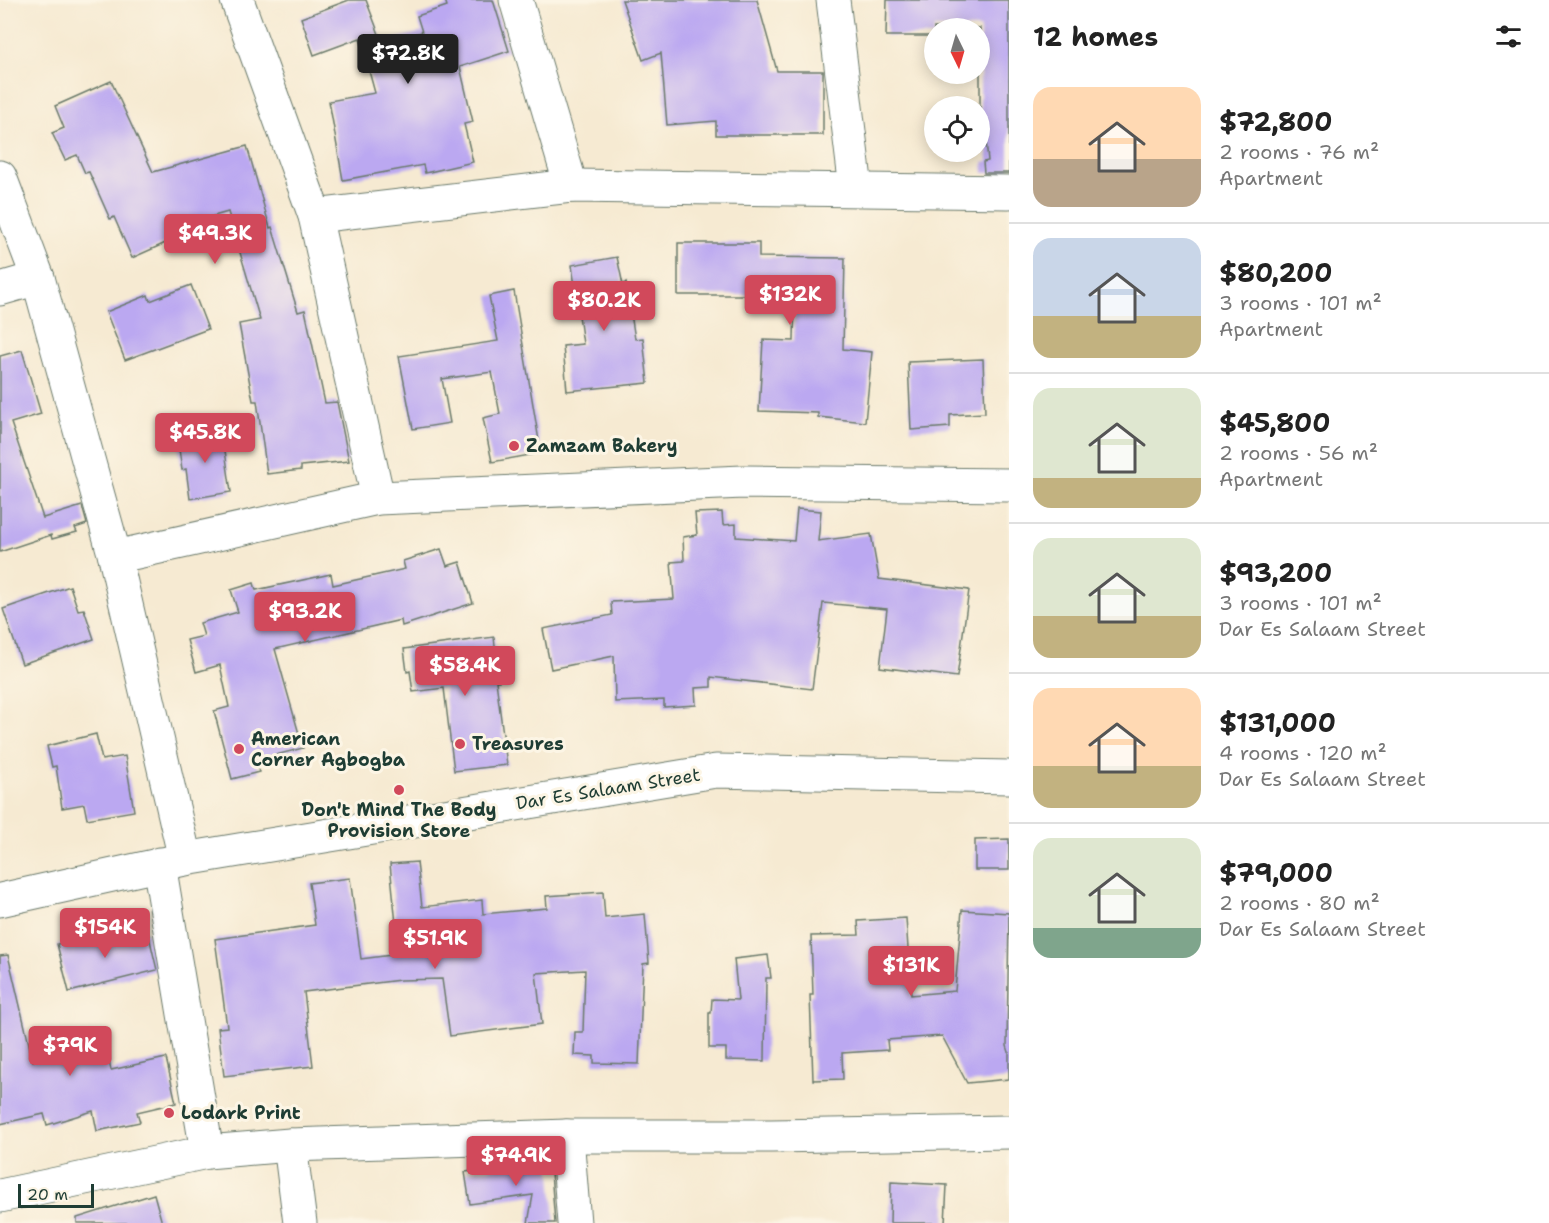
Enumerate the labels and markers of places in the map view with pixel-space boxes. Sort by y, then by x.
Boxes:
pin: $72.8K [359,34,457,85]
pin: $49.3K [166,214,264,265]
pin: $132K [748,275,832,326]
pin: $80.2K [555,281,653,332]
pin: $45.8K [156,413,254,464]
place label: Zamzam Bakery [526,434,678,458]
marker: Zamzam Bakery [507,439,521,453]
pin: $93.2K [256,592,354,643]
pin: $58.4K [416,646,514,697]
place label: American Corner Agbogba [251,727,406,772]
place label: Treasures [472,732,564,756]
marker: Treasures [453,737,467,751]
marker: American Corner Agbogba [232,742,246,756]
marker: Don't Mind The Body Provision Store [392,783,406,797]
place label: Don't Mind The Body Provision Store [302,798,496,843]
pin: $154K [63,908,147,959]
pin: $51.9K [386,919,484,970]
pin: $131K [869,946,953,997]
pin: $79K [34,1026,106,1077]
place label: Lodark Print [181,1101,301,1125]
marker: Lodark Print [162,1106,176,1120]
pin: $74.9K [467,1136,565,1187]

